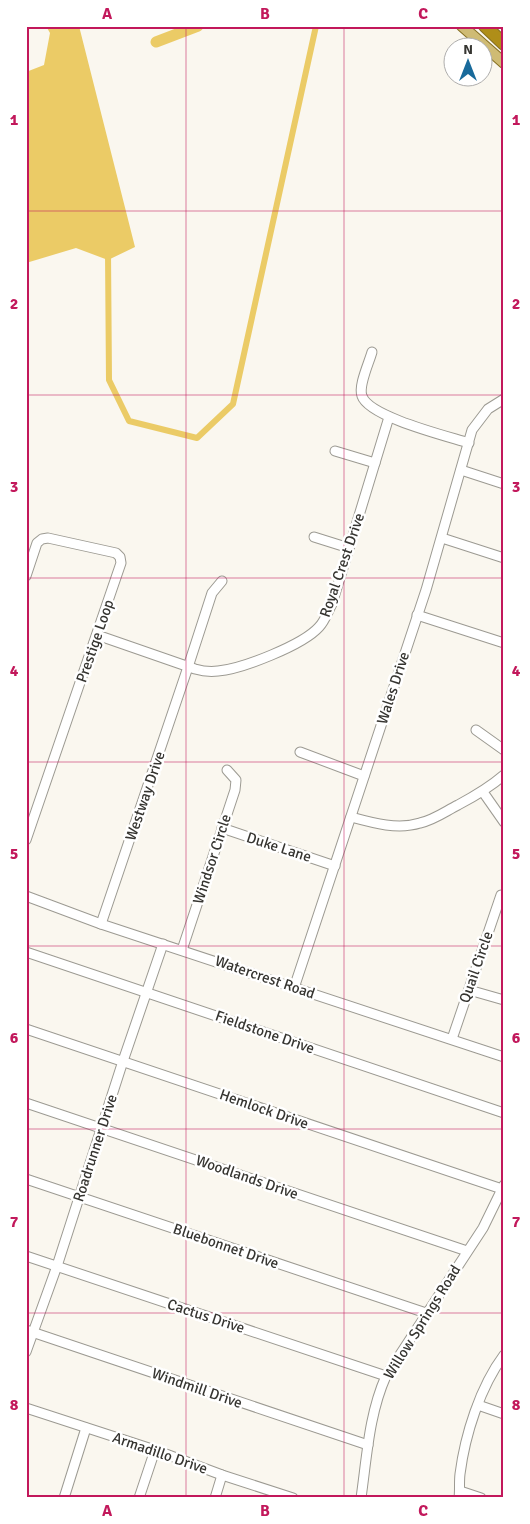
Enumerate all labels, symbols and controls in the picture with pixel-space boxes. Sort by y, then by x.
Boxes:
text: A [102,4,113,24]
text: B [260,4,270,24]
text: C [418,4,428,24]
north arrow [442,38,492,88]
text: N [463,41,473,58]
text: 1 [10,110,19,130]
text: 1 [512,110,521,130]
text: 2 [10,294,18,314]
text: 2 [512,294,520,314]
text: 3 [10,477,18,497]
text: 3 [512,477,520,497]
street label: Royal Crest Drive [316,511,368,619]
street label: Prestige Loop [72,597,118,685]
street label: Wales Drive [373,650,413,726]
text: 4 [10,661,19,681]
text: 4 [512,661,521,681]
street label: Westway Drive [121,749,169,843]
street label: Windsor Circle [189,812,235,906]
street label: Duke Lane [244,828,314,866]
text: 5 [10,844,18,864]
text: 5 [512,844,520,864]
street label: Quail Circle [455,929,497,1005]
street label: Watercrest Road [213,951,317,1003]
street label: Fieldstone Drive [213,1007,317,1057]
text: 6 [10,1028,19,1048]
text: 6 [512,1028,521,1048]
street label: Hemlock Drive [217,1085,311,1133]
street label: Roadrunner Drive [69,1092,121,1204]
street label: Woodlands Drive [193,1151,301,1203]
text: 7 [10,1212,19,1232]
text: 7 [512,1212,521,1232]
street label: Bluebonnet Drive [171,1219,281,1273]
street label: Willow Springs Road [380,1262,464,1382]
street label: Cactus Drive [165,1295,247,1337]
street label: Windmill Drive [149,1364,245,1412]
text: 8 [10,1395,19,1415]
text: 8 [512,1395,521,1415]
street label: Armadillo Drive [110,1428,210,1478]
text: A [102,1501,113,1521]
text: B [260,1501,270,1521]
text: C [418,1501,428,1521]

